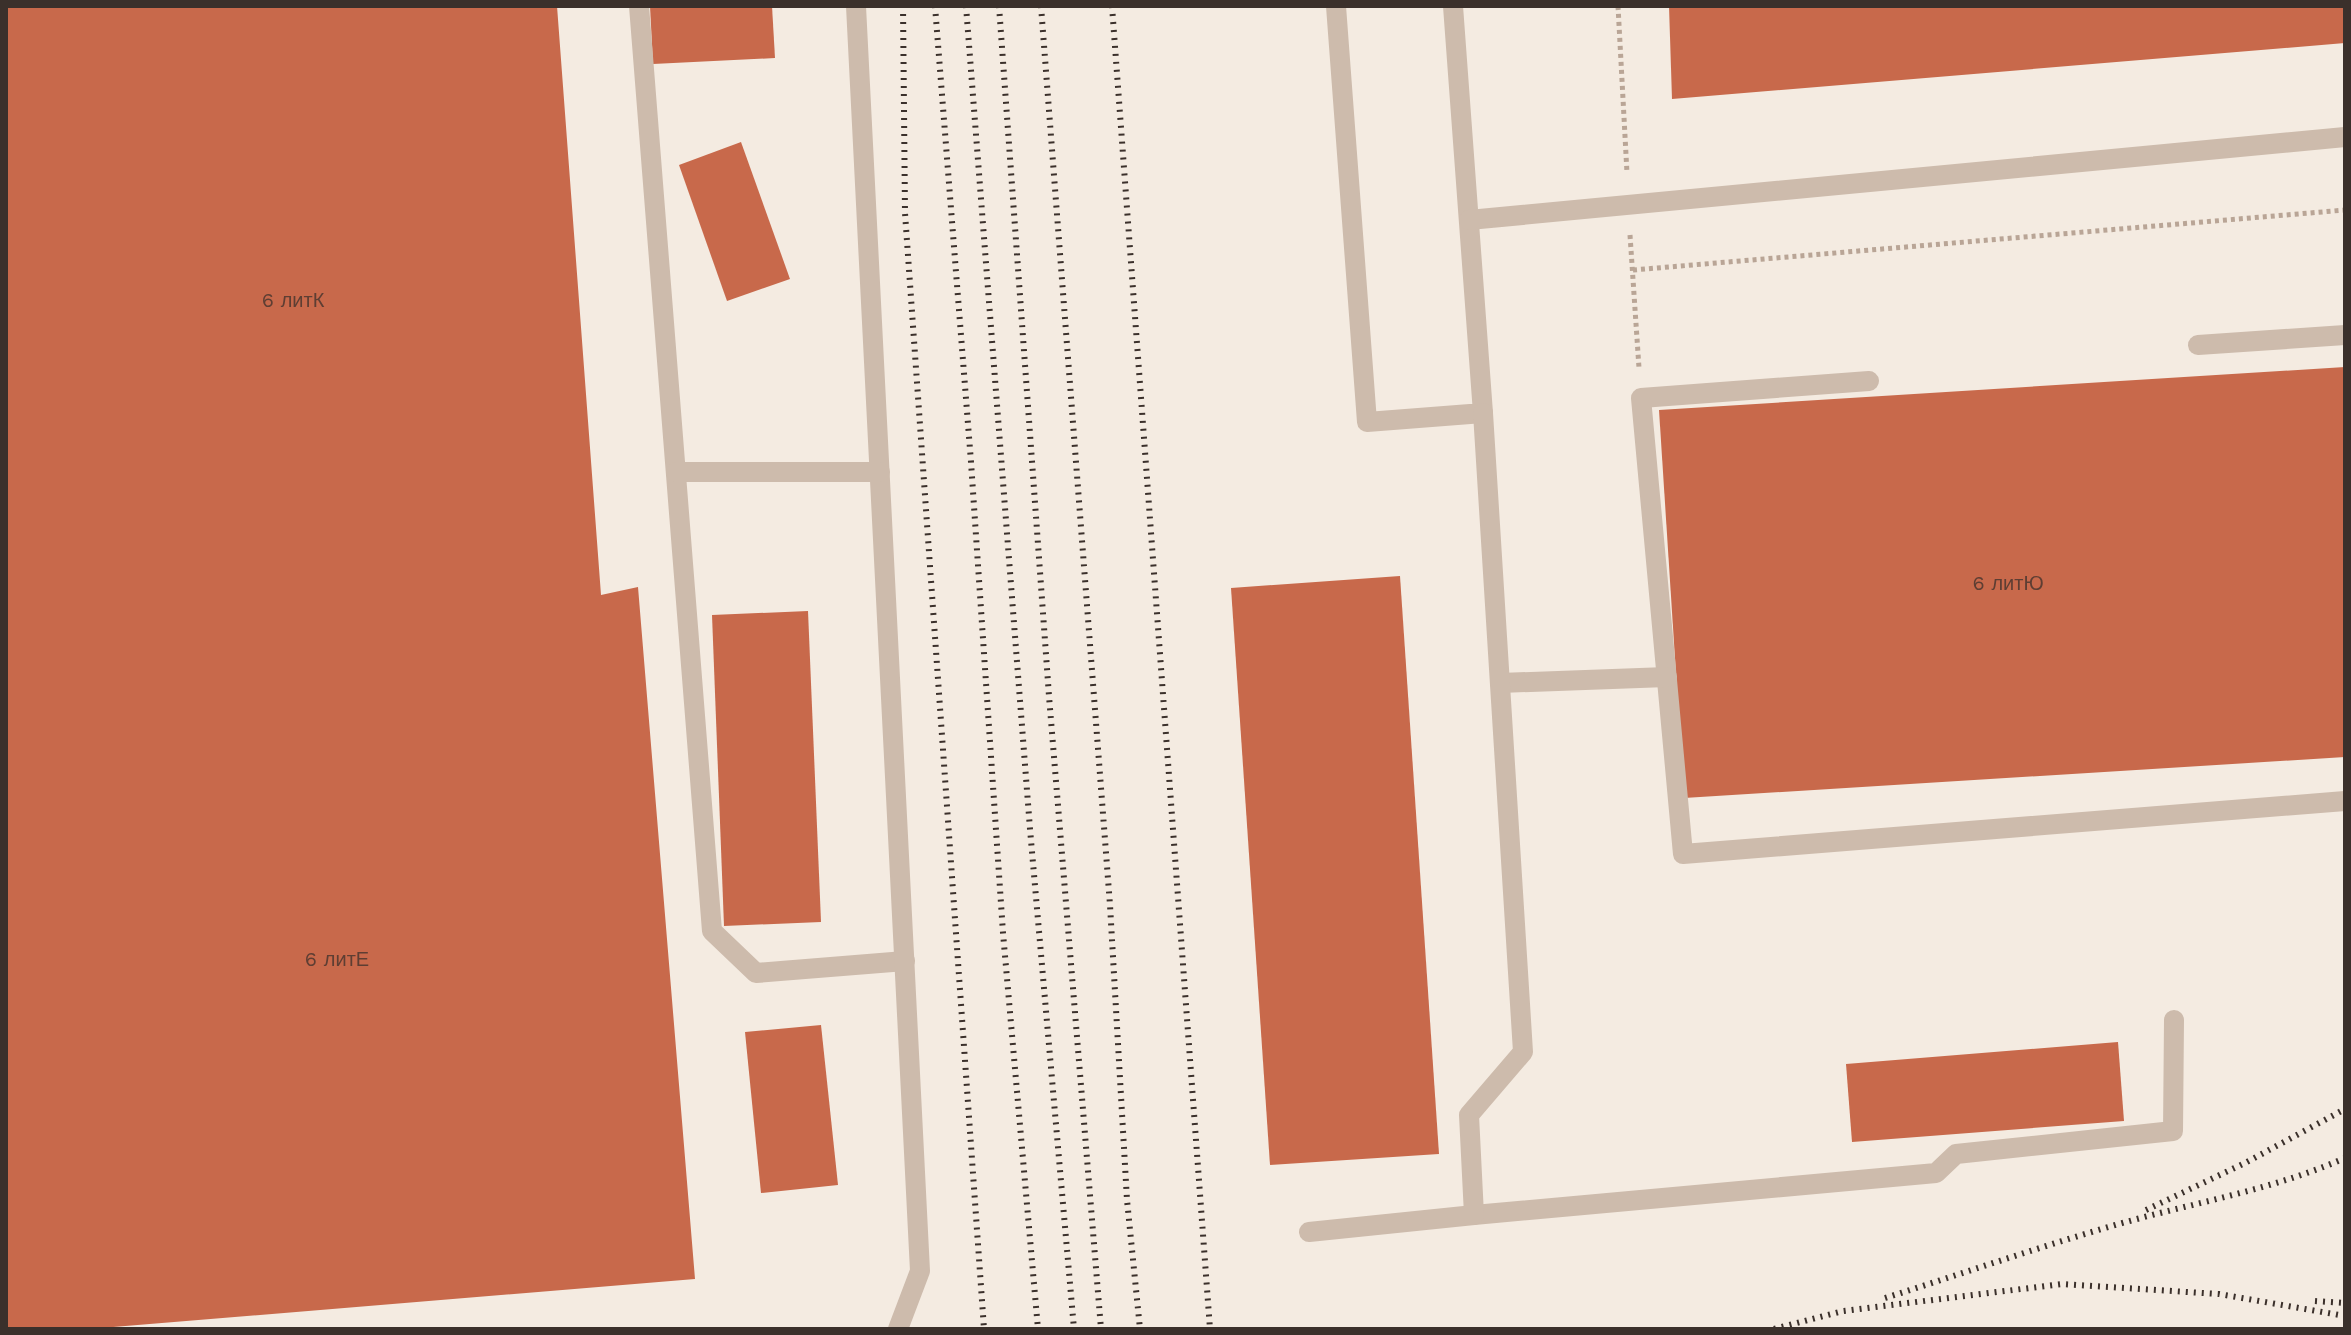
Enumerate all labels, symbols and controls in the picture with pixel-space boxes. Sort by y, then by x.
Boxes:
house number: 6 литК [262,288,325,312]
house number: 6 литЮ [1972,571,2044,595]
house number: 6 литЕ [305,947,369,971]

